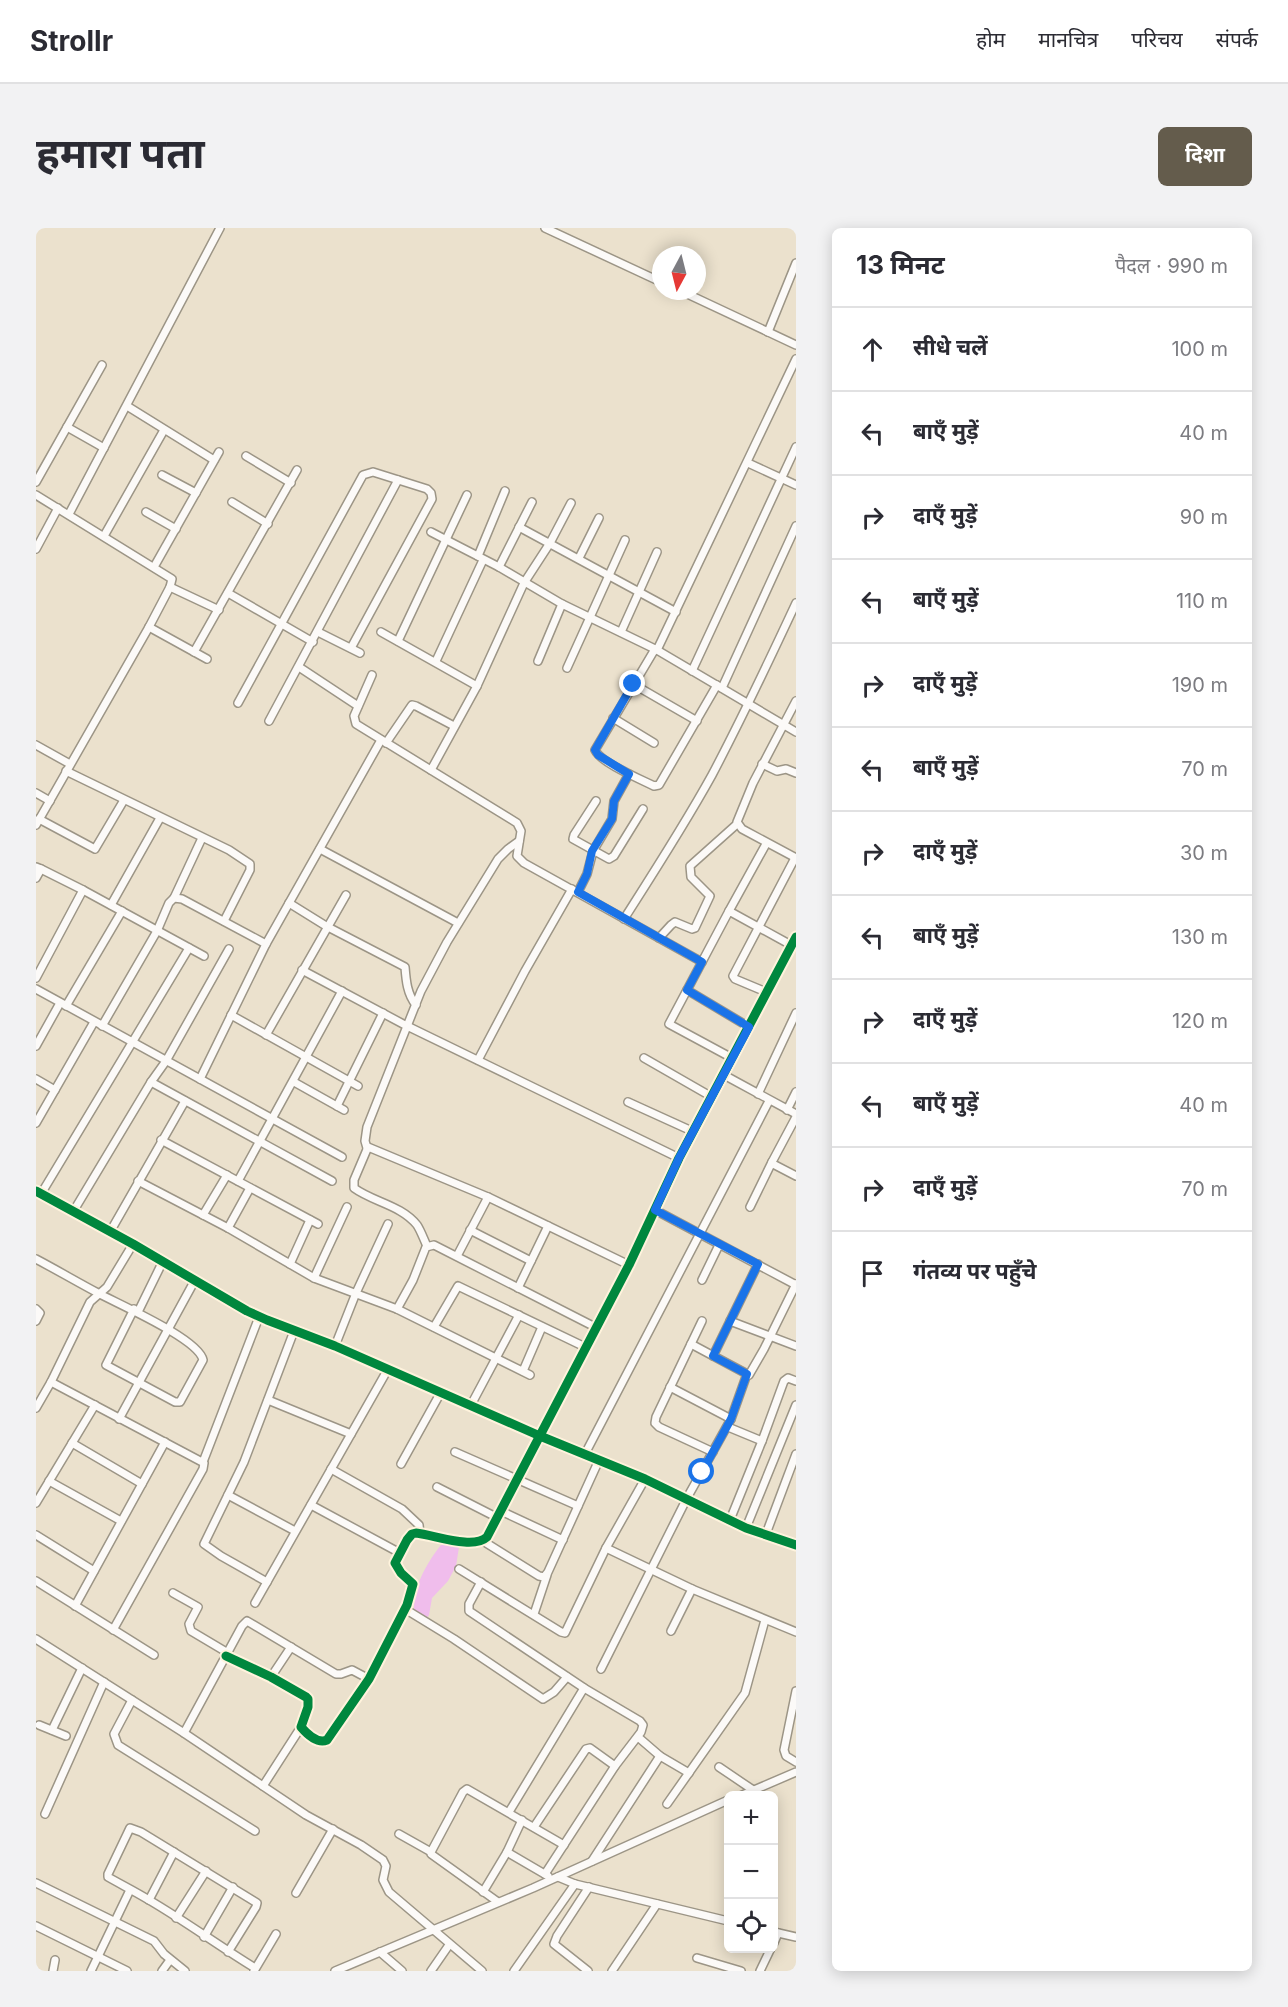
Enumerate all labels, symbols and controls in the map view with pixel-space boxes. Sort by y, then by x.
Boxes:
text: Strollr [30,24,113,58]
text: होम [976,27,1005,52]
text: मानचित्र [1038,27,1098,52]
text: परिचय [1131,27,1183,52]
text: संपर्क [1216,27,1258,52]
text: हमारा पता [36,127,205,178]
button: दिशा [1158,127,1252,186]
north arrow [652,246,706,300]
text: 13 मिनट [856,249,945,280]
text: पैदल · 990 m [1115,254,1228,278]
icon: ahead [856,333,889,366]
text: सीधे चलें [913,334,988,360]
text: 100 m [1171,337,1228,361]
icon: left [856,417,889,450]
text: बाएँ मुड़ें [913,418,979,444]
text: 40 m [1179,421,1228,445]
icon: right [856,501,889,534]
text: दाएँ मुड़ें [913,502,977,528]
text: 90 m [1180,505,1228,529]
icon: left [856,585,889,618]
text: बाएँ मुड़ें [913,586,979,612]
text: 110 m [1176,589,1228,613]
icon: right [856,669,889,702]
route end [619,670,645,696]
text: दाएँ मुड़ें [913,670,977,696]
text: 190 m [1172,673,1228,697]
icon: left [856,753,889,786]
text: बाएँ मुड़ें [913,754,979,780]
text: 70 m [1181,757,1228,781]
icon: right [856,837,889,870]
text: दाएँ मुड़ें [913,838,977,864]
text: 30 m [1180,841,1228,865]
icon: left [856,921,889,954]
text: बाएँ मुड़ें [913,922,979,948]
text: 130 m [1172,925,1228,949]
icon: right [856,1005,889,1038]
text: दाएँ मुड़ें [913,1006,977,1032]
text: 120 m [1172,1009,1228,1033]
icon: left [856,1089,889,1122]
text: बाएँ मुड़ें [913,1090,979,1116]
text: 40 m [1179,1093,1228,1117]
icon: right [856,1173,889,1206]
text: दाएँ मुड़ें [913,1174,977,1200]
text: 70 m [1181,1177,1228,1201]
icon: arrive [856,1257,889,1290]
text: गंतव्य पर पहुँचे [913,1258,1037,1284]
route start [688,1458,714,1484]
map controls [724,1791,778,1953]
button: + [724,1791,778,1845]
button: − [724,1845,778,1899]
button: locate [724,1899,778,1953]

